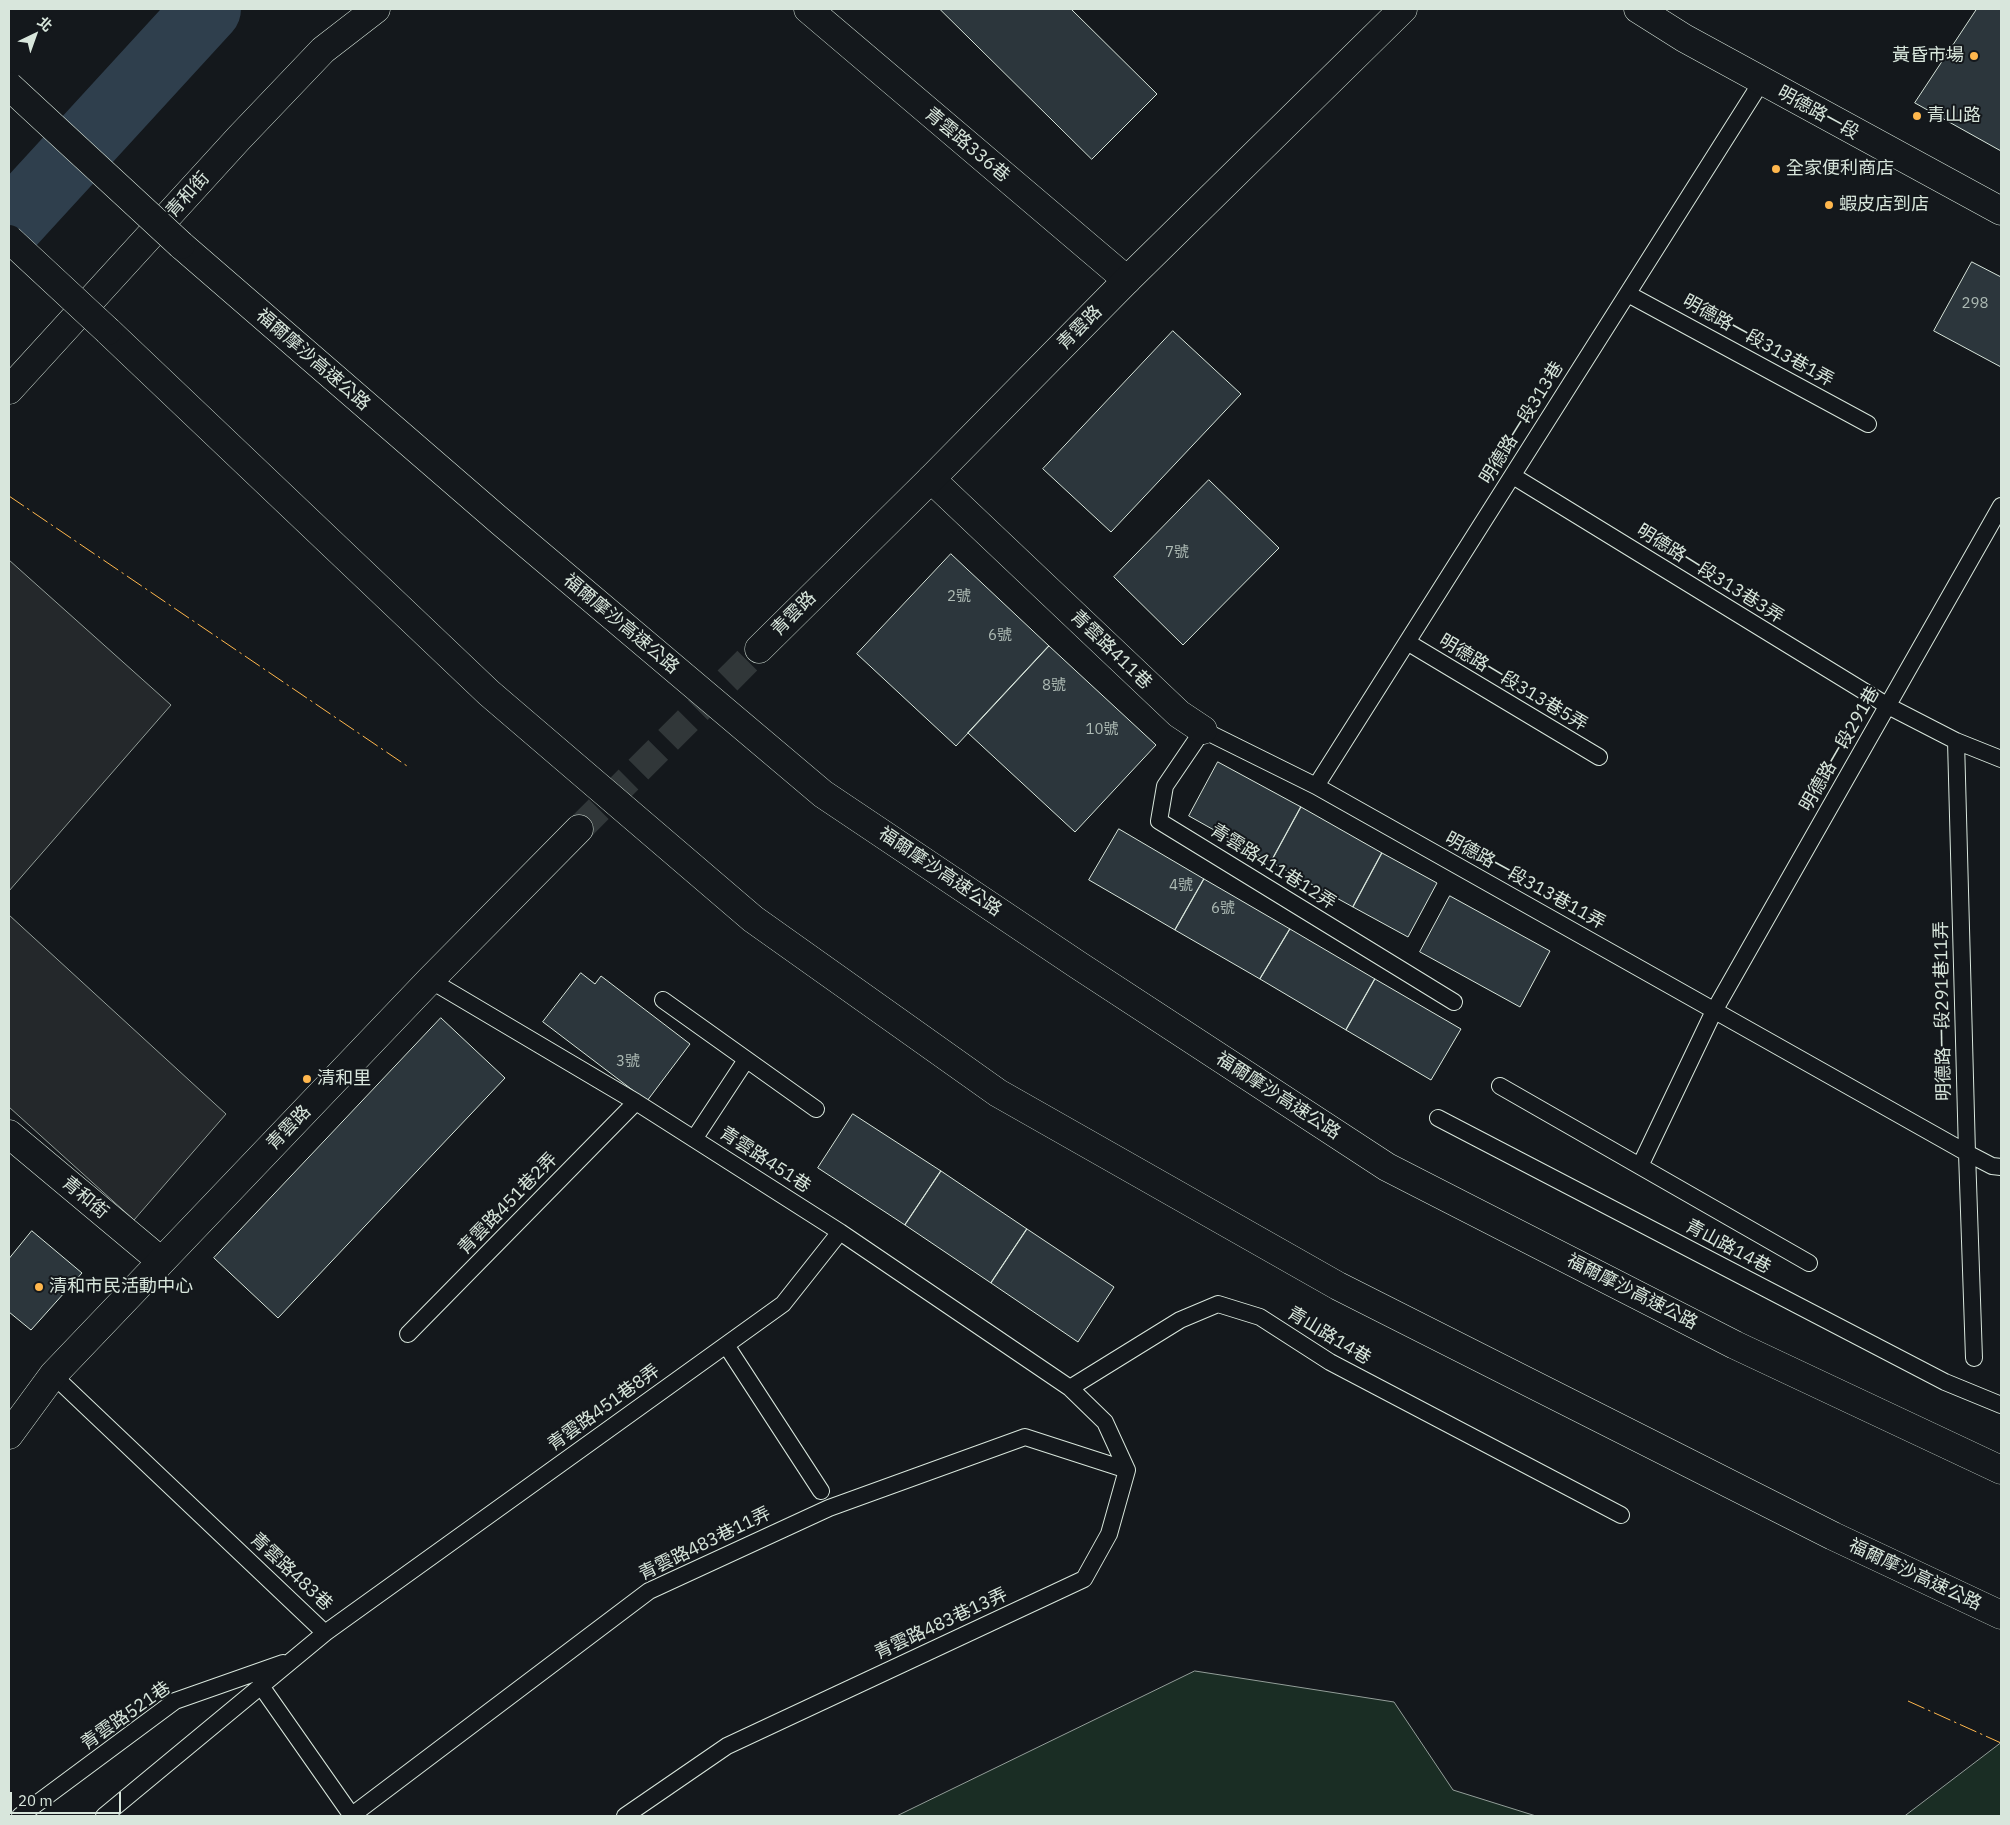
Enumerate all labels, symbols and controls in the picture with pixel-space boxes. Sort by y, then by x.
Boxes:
north arrow [10,10,60,60]
text: 北 [34,12,56,35]
place label: 黃昏市場 [1892,45,1964,67]
marker: 黃昏市場 [1968,50,1980,62]
street label: 明德路一段 [1773,82,1863,144]
street label: 青雲路336巷 [920,103,1014,187]
place label: 青山路 [1927,105,1981,127]
marker: 青山路 [1911,110,1923,122]
place label: 全家便利商店 [1786,158,1894,180]
marker: 全家便利商店 [1770,163,1782,175]
street label: 青和街 [162,168,214,222]
place label: 蝦皮店到店 [1839,194,1929,216]
marker: 蝦皮店到店 [1823,199,1835,211]
street label: 明德路一段313巷1弄 [1679,291,1837,391]
house number: 298 [1962,295,1988,313]
street label: 青雲路 [1053,301,1107,355]
street label: 福爾摩沙高速公路 [252,305,374,415]
street label: 明德路一段313巷 [1476,358,1568,488]
street label: 明德路一段313巷3弄 [1633,520,1787,628]
house number: 7號 [1165,544,1189,562]
street label: 福爾摩沙高速公路 [559,569,683,679]
street label: 青雲路 [767,587,821,641]
house number: 2號 [947,588,971,606]
street label: 青雲路411巷 [1066,606,1156,694]
house number: 6號 [988,627,1012,645]
street label: 明德路一段313巷5弄 [1435,630,1591,736]
house number: 8號 [1042,677,1066,695]
street label: 明德路一段291巷 [1796,683,1884,815]
house number: 10號 [1086,721,1118,739]
street label: 青雲路411巷12弄 [1206,820,1340,914]
street label: 福爾摩沙高速公路 [874,823,1006,921]
street label: 明德路一段313巷11弄 [1441,828,1609,934]
house number: 4號 [1169,877,1193,895]
house number: 6號 [1211,900,1235,918]
street label: 明德路一段291巷11弄 [1931,921,1955,1101]
street label: 福爾摩沙高速公路 [1212,1048,1344,1144]
house number: 3號 [616,1053,640,1071]
place label: 清和里 [317,1068,371,1090]
marker: 清和里 [301,1073,313,1085]
street label: 青雲路 [262,1101,316,1155]
street label: 青雲路451巷 [715,1123,815,1197]
street label: 青雲路451巷2弄 [454,1149,562,1259]
street label: 青和街 [57,1172,113,1224]
street label: 青山路14巷 [1682,1215,1774,1279]
street label: 福爾摩沙高速公路 [1563,1250,1701,1334]
place label: 清和市民活動中心 [49,1276,193,1298]
marker: 清和市民活動中心 [33,1281,45,1293]
street label: 青山路14巷 [1283,1303,1375,1369]
street label: 青雲路451巷8弄 [544,1360,664,1456]
street label: 青雲路483巷11弄 [636,1503,774,1585]
street label: 青雲路483巷 [245,1529,337,1615]
street label: 福爾摩沙高速公路 [1845,1535,1985,1615]
street label: 青雲路483巷13弄 [871,1584,1011,1664]
street label: 青雲路521巷 [77,1677,175,1755]
scale bar [12,1782,124,1814]
text: 20 m [18,1791,53,1810]

